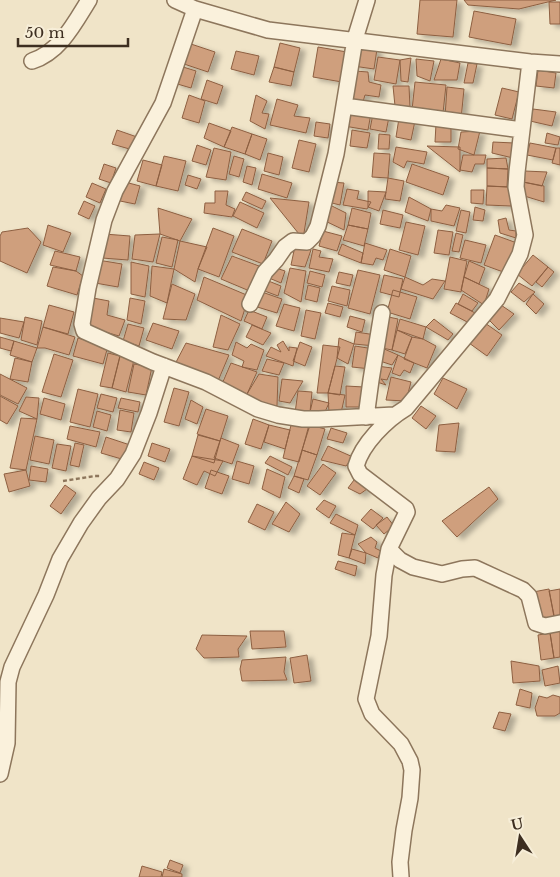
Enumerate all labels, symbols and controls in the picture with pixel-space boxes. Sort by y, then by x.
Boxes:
scale bar [18,15,128,47]
text: 50 m [25,23,65,42]
north arrow [495,812,545,862]
text: U [509,814,526,834]

